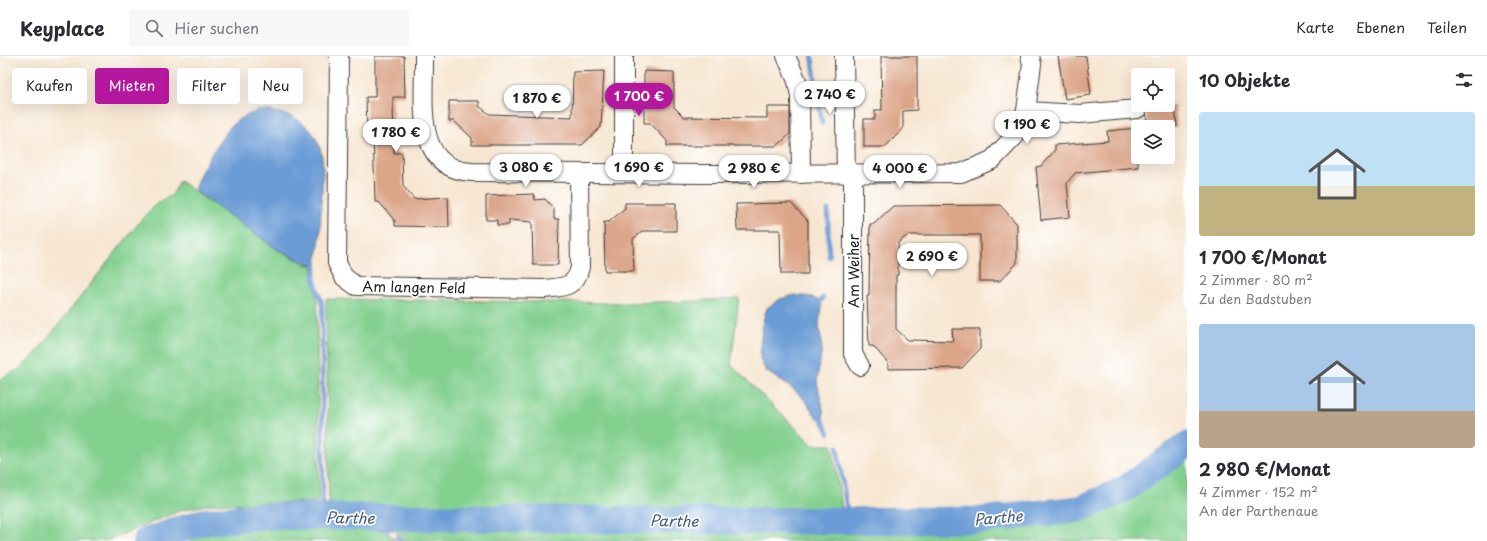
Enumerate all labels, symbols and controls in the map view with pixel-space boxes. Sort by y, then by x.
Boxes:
search box [129,10,409,46]
text: Keyplace [20,14,105,42]
text: Hier suchen [175,16,259,39]
icon: search [143,17,165,39]
text: Karte [1296,17,1334,38]
text: Ebenen [1356,17,1405,38]
text: Teilen [1427,17,1467,38]
text: 10 Objekte [1199,67,1290,93]
chip: Kaufen [12,68,87,104]
chip: Mieten [95,68,169,104]
chip: Filter [177,68,240,104]
chip: Neu [248,68,303,104]
map controls [1131,68,1175,164]
button: locate [1131,68,1175,112]
icon: filters [1453,69,1475,91]
pin: 2 740 € [793,81,867,115]
pin: 1 700 € [602,83,676,117]
text: 2 740 € [804,84,856,103]
pin: 1 870 € [500,85,574,119]
text: 1 700 € [614,86,664,105]
text: 1 870 € [513,88,561,107]
pin: 1 190 € [990,111,1064,145]
text: 1 190 € [1004,114,1050,133]
pin: 1 780 € [359,119,433,153]
button: layers [1131,120,1175,164]
text: 1 780 € [372,122,420,141]
icon: home [1301,138,1373,210]
pin: 3 080 € [489,154,563,188]
pin: 1 690 € [602,154,676,188]
pin: 2 980 € [717,155,791,189]
pin: 4 000 € [863,155,937,189]
text: 3 080 € [499,157,553,176]
text: 1 690 € [614,157,664,176]
text: 2 980 € [728,158,780,177]
text: 4 000 € [872,158,928,177]
street label: Am Weiher [843,234,864,308]
pin: 2 690 € [895,243,969,277]
text: 1 700 €/Monat [1199,244,1327,270]
text: 2 690 € [906,246,958,265]
text: 2 Zimmer · 80 m² [1199,270,1313,289]
street label: Am langen Feld [362,276,466,298]
text: Zu den Badstuben [1199,289,1312,308]
icon: home [1301,350,1373,422]
text: 2 980 €/Monat [1199,456,1331,482]
text: 4 Zimmer · 152 m² [1199,482,1318,501]
text: An der Parthenaue [1199,501,1318,520]
water label: Parthe [973,503,1024,531]
water label: Parthe [325,505,376,529]
water label: Parthe [649,508,700,532]

